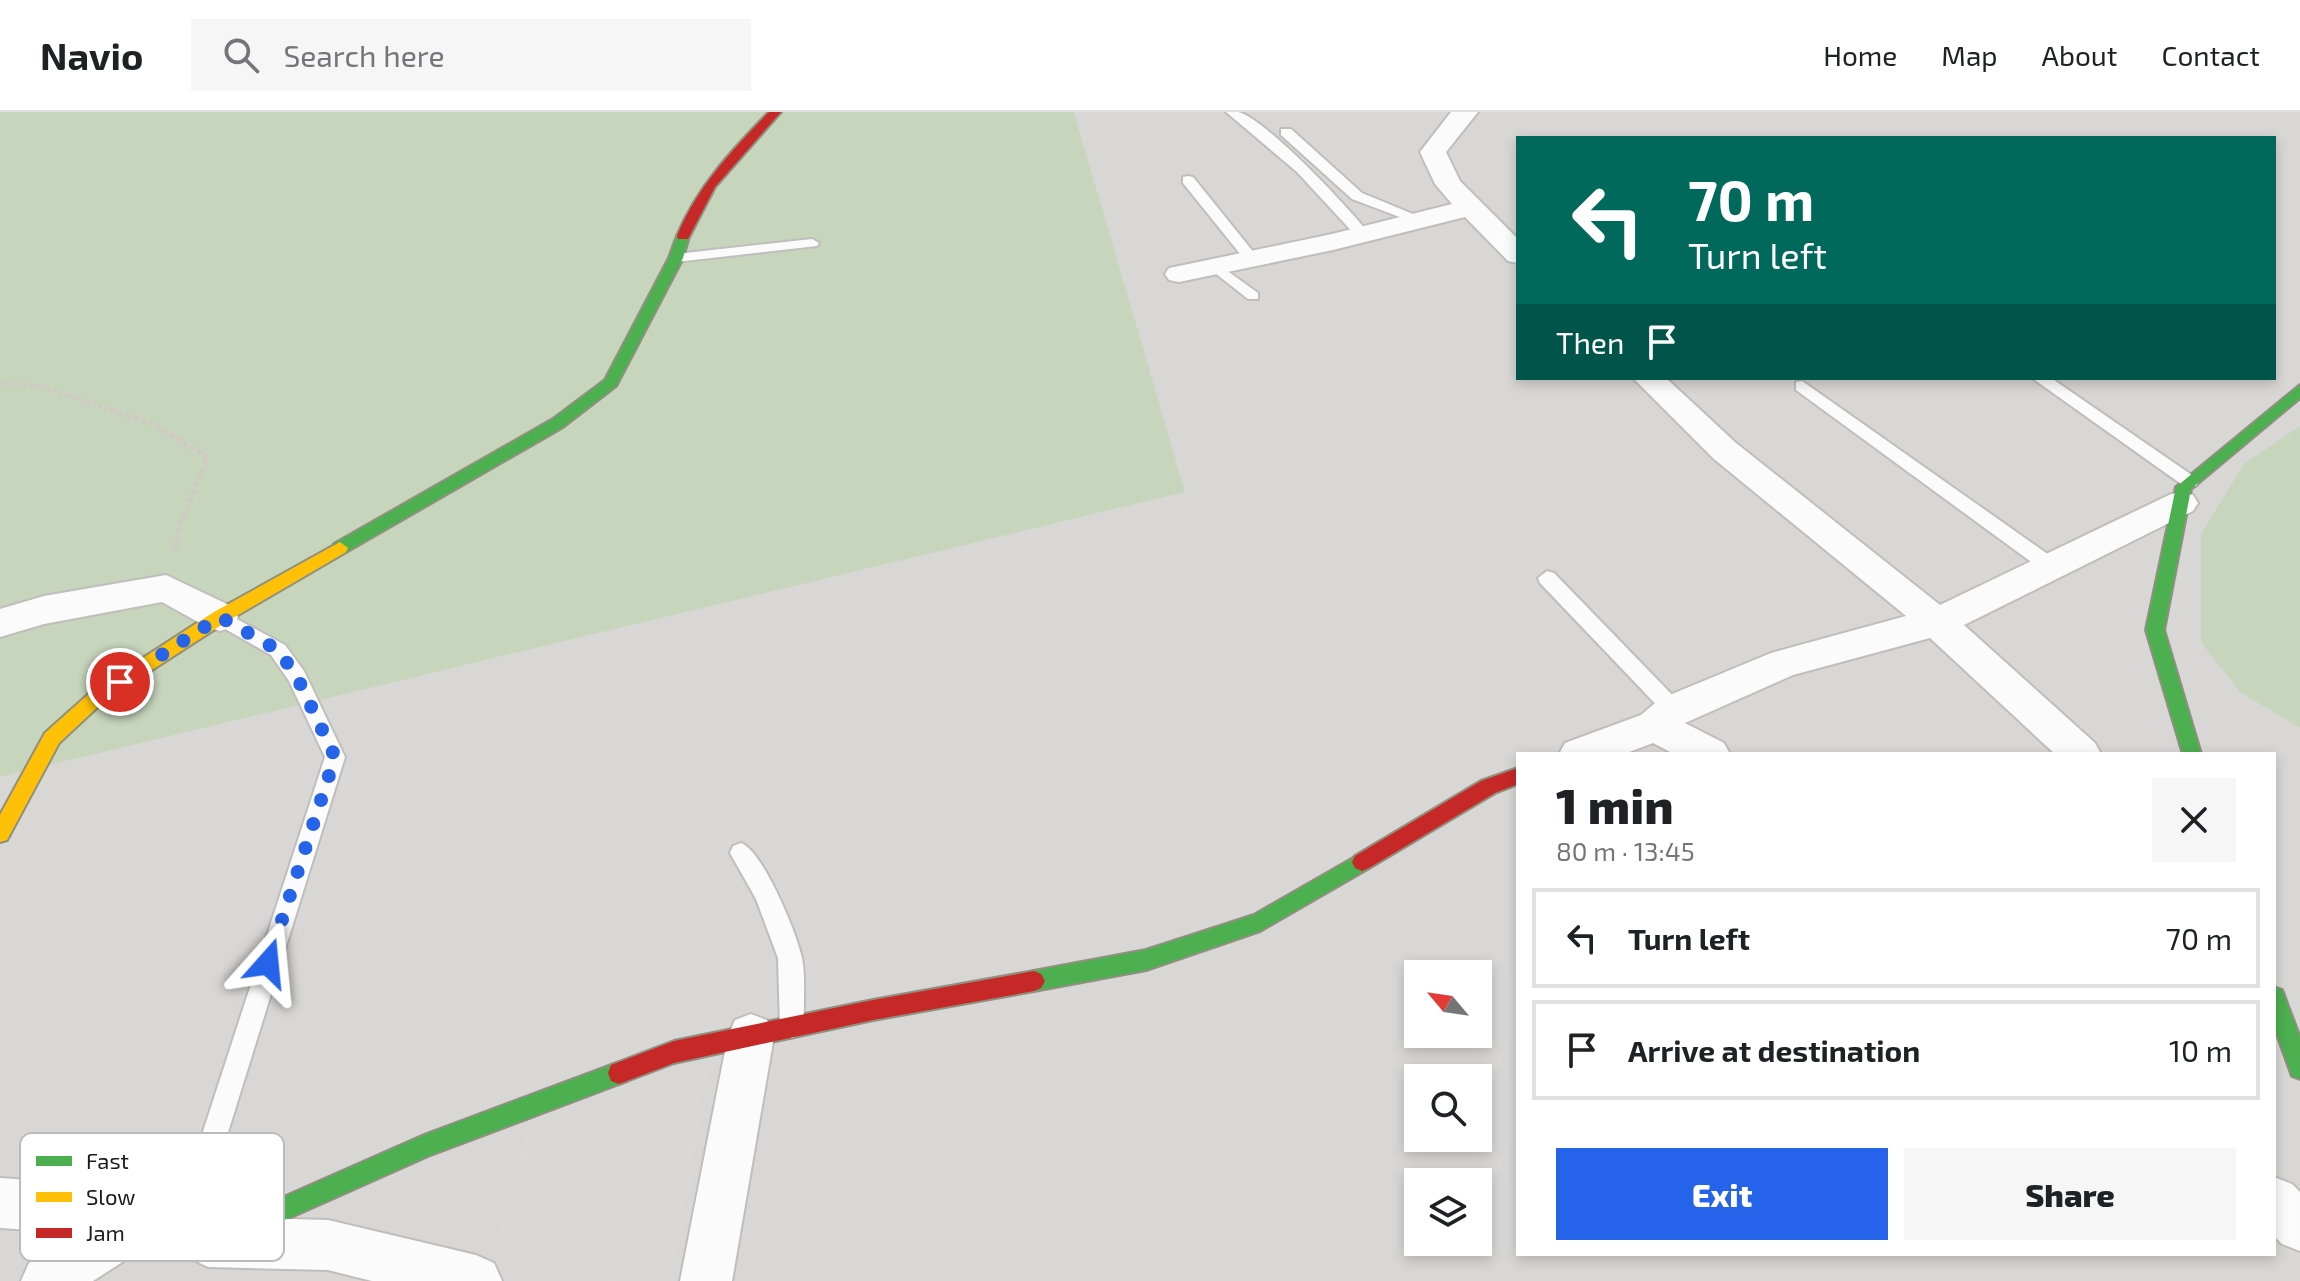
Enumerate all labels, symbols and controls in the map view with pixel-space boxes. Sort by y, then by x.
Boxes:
search box [191,19,751,91]
text: Navio [40,32,143,78]
icon: search [219,33,263,77]
text: Search here [283,37,445,73]
text: Home [1823,38,1897,72]
text: Map [1941,38,1998,72]
text: About [2042,38,2117,72]
text: Contact [2161,38,2260,72]
text: 70 m [1688,165,1814,232]
icon: left [1556,168,1660,272]
text: Turn left [1688,233,1827,276]
icon: arrive [1640,320,1684,364]
text: Then [1556,324,1624,360]
pin [86,648,154,716]
icon: arrive [98,660,142,704]
text: 1 min [1556,776,1674,834]
button: close [2152,778,2236,862]
text: 80 m · 13:45 [1556,835,1695,866]
icon: left [1560,916,1604,960]
text: Turn left [1628,920,1750,956]
text: 70 m [2166,920,2232,956]
position arrow [226,921,310,1005]
north arrow [1404,960,1492,1048]
map controls [1404,960,1492,1256]
icon: arrive [1560,1028,1604,1072]
text: Arrive at destination [1628,1032,1920,1068]
text: 10 m [2169,1032,2232,1068]
button: search [1404,1064,1492,1152]
legend [20,1133,284,1261]
text: Fast [86,1147,129,1173]
button: Exit [1556,1148,1888,1240]
button: Share [1904,1148,2236,1240]
button: layers [1404,1168,1492,1256]
text: Slow [86,1183,135,1209]
text: Jam [86,1219,125,1245]

